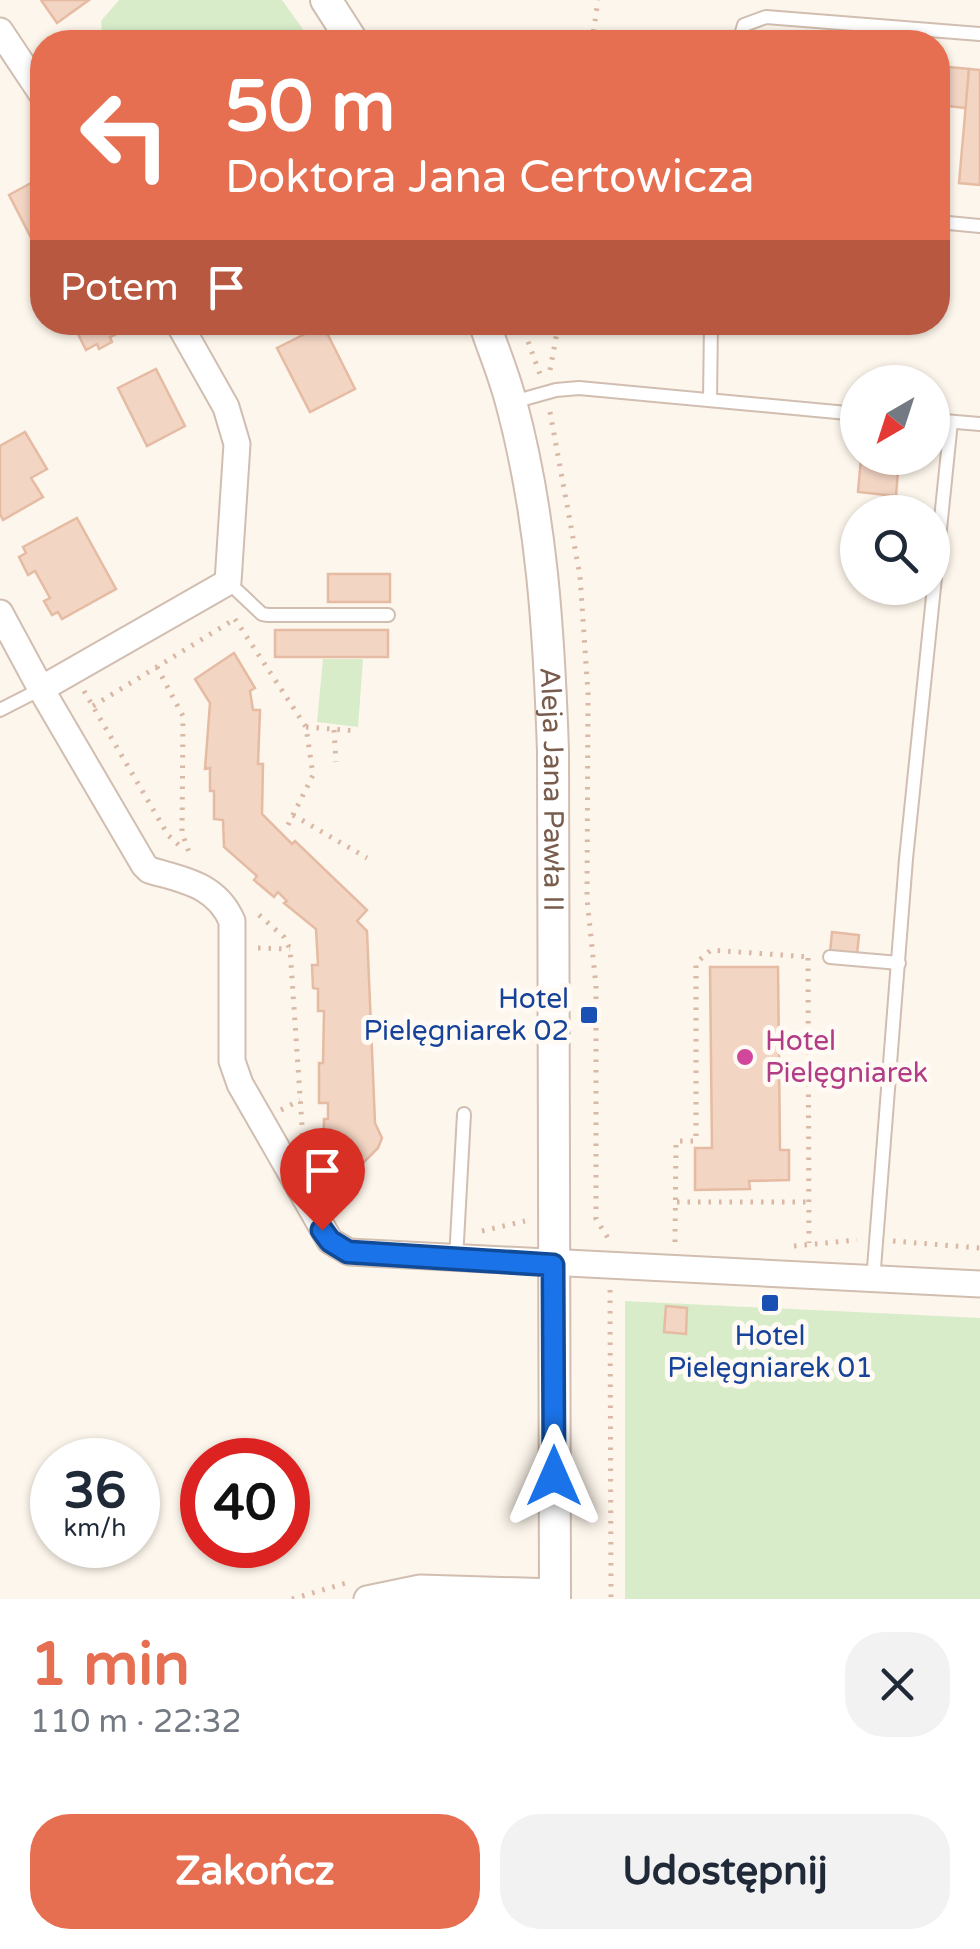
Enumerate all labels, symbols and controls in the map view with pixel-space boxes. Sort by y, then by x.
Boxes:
text: 50 m [225,66,395,150]
icon: left [60,70,190,200]
text: Doktora Jana Certowicza [225,151,755,205]
icon: arrive [199,260,254,315]
text: Potem [60,265,179,311]
north arrow [840,365,950,475]
map controls [840,365,950,605]
button: search [840,495,950,605]
street label: Aleja Jana Pawła II [532,666,570,912]
place label: Hotel Pielęgniarek 02 [363,982,569,1048]
marker: Hotel Pielęgniarek 02 [578,1004,600,1026]
place label: Hotel Pielęgniarek [765,1024,928,1090]
marker: Hotel Pielęgniarek [734,1046,756,1068]
pin [280,1128,365,1231]
icon: arrive [295,1143,350,1198]
marker: Hotel Pielęgniarek 01 [759,1292,781,1314]
place label: Hotel Pielęgniarek 01 [667,1319,873,1385]
position arrow [502,1424,606,1528]
speed limit sign: 40 [180,1438,310,1568]
text: 36 [64,1461,126,1521]
text: km/h [64,1513,126,1543]
text: 1 min [30,1629,190,1701]
button: close [845,1632,950,1737]
text: 110 m · 22:32 [30,1703,242,1741]
button: Zakończ [30,1814,480,1929]
button: Udostępnij [500,1814,950,1929]

